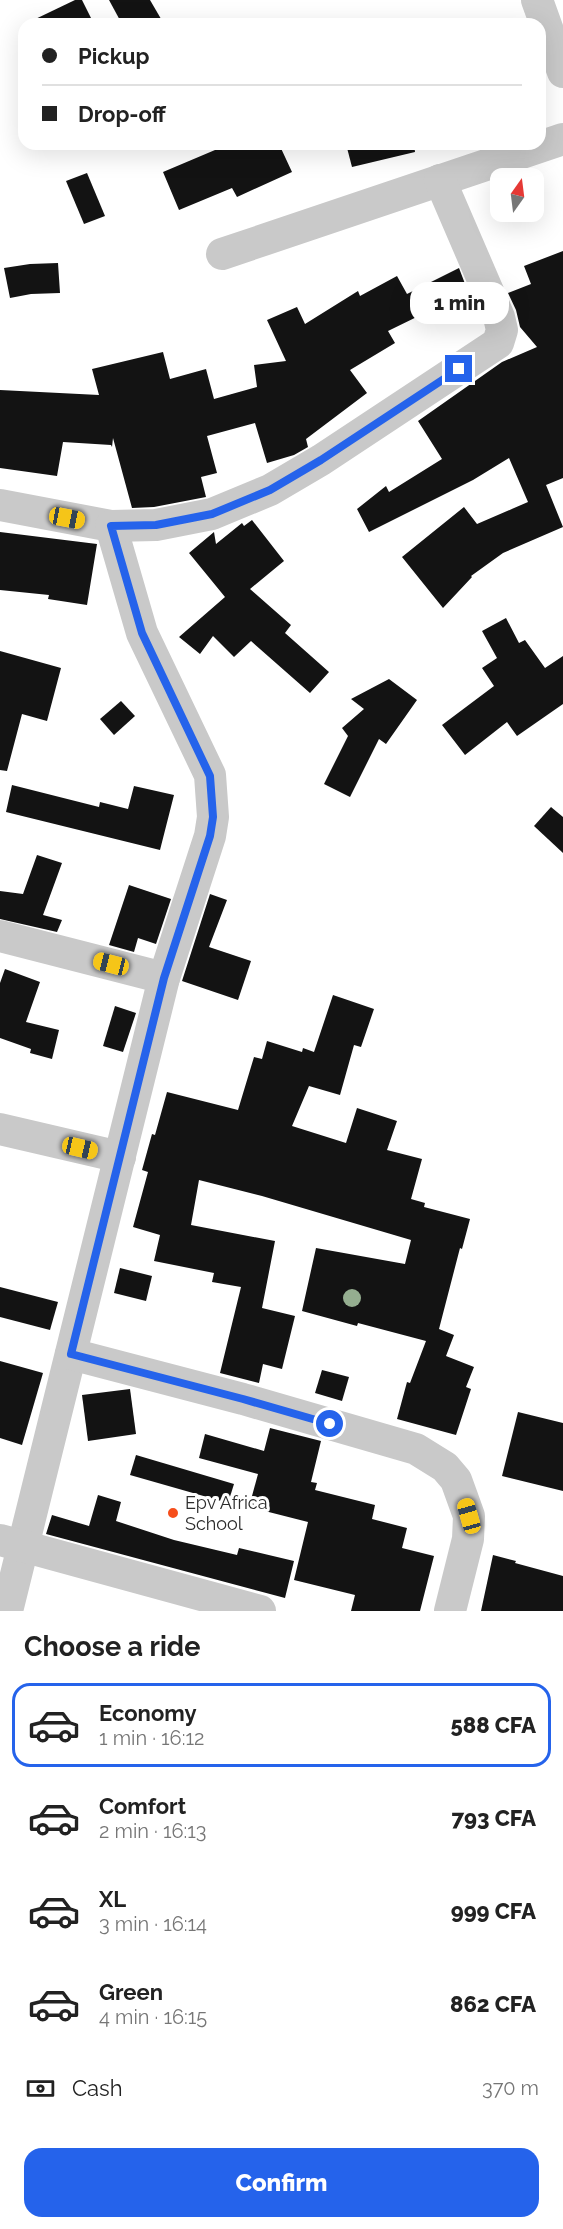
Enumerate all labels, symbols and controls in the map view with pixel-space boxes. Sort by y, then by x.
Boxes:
text: Pickup [78,43,150,69]
text: Drop-off [78,101,166,127]
north arrow [490,168,544,222]
map controls [490,168,544,222]
callout: 1 min [410,282,508,324]
text: 1 min [434,291,485,315]
route end [445,355,472,382]
car [48,506,86,530]
car [91,951,131,977]
car [60,1135,100,1161]
route start [316,1410,343,1437]
place label: Epv Africa School [185,1492,268,1534]
car [455,1496,483,1536]
marker: Epv Africa School [166,1506,180,1520]
text: Choose a ride [24,1631,200,1662]
icon: car [27,1698,81,1752]
text: Economy [99,1700,197,1726]
text: 588 CFA [451,1712,536,1738]
text: 1 min · 16:12 [99,1726,204,1750]
icon: car [27,1791,81,1845]
text: Comfort [99,1793,186,1819]
text: 793 CFA [451,1805,536,1831]
text: 2 min · 16:13 [99,1819,207,1843]
icon: car [27,1884,81,1938]
text: XL [99,1886,126,1912]
text: 999 CFA [451,1898,536,1924]
text: 3 min · 16:14 [99,1912,207,1936]
icon: car [27,1977,81,2031]
text: Green [99,1979,163,2005]
text: 862 CFA [450,1991,536,2017]
text: 4 min · 16:15 [99,2005,207,2029]
icon: cash [24,2072,57,2105]
text: Cash [72,2075,123,2101]
text: 370 m [482,2076,539,2100]
button: Confirm [24,2148,539,2217]

